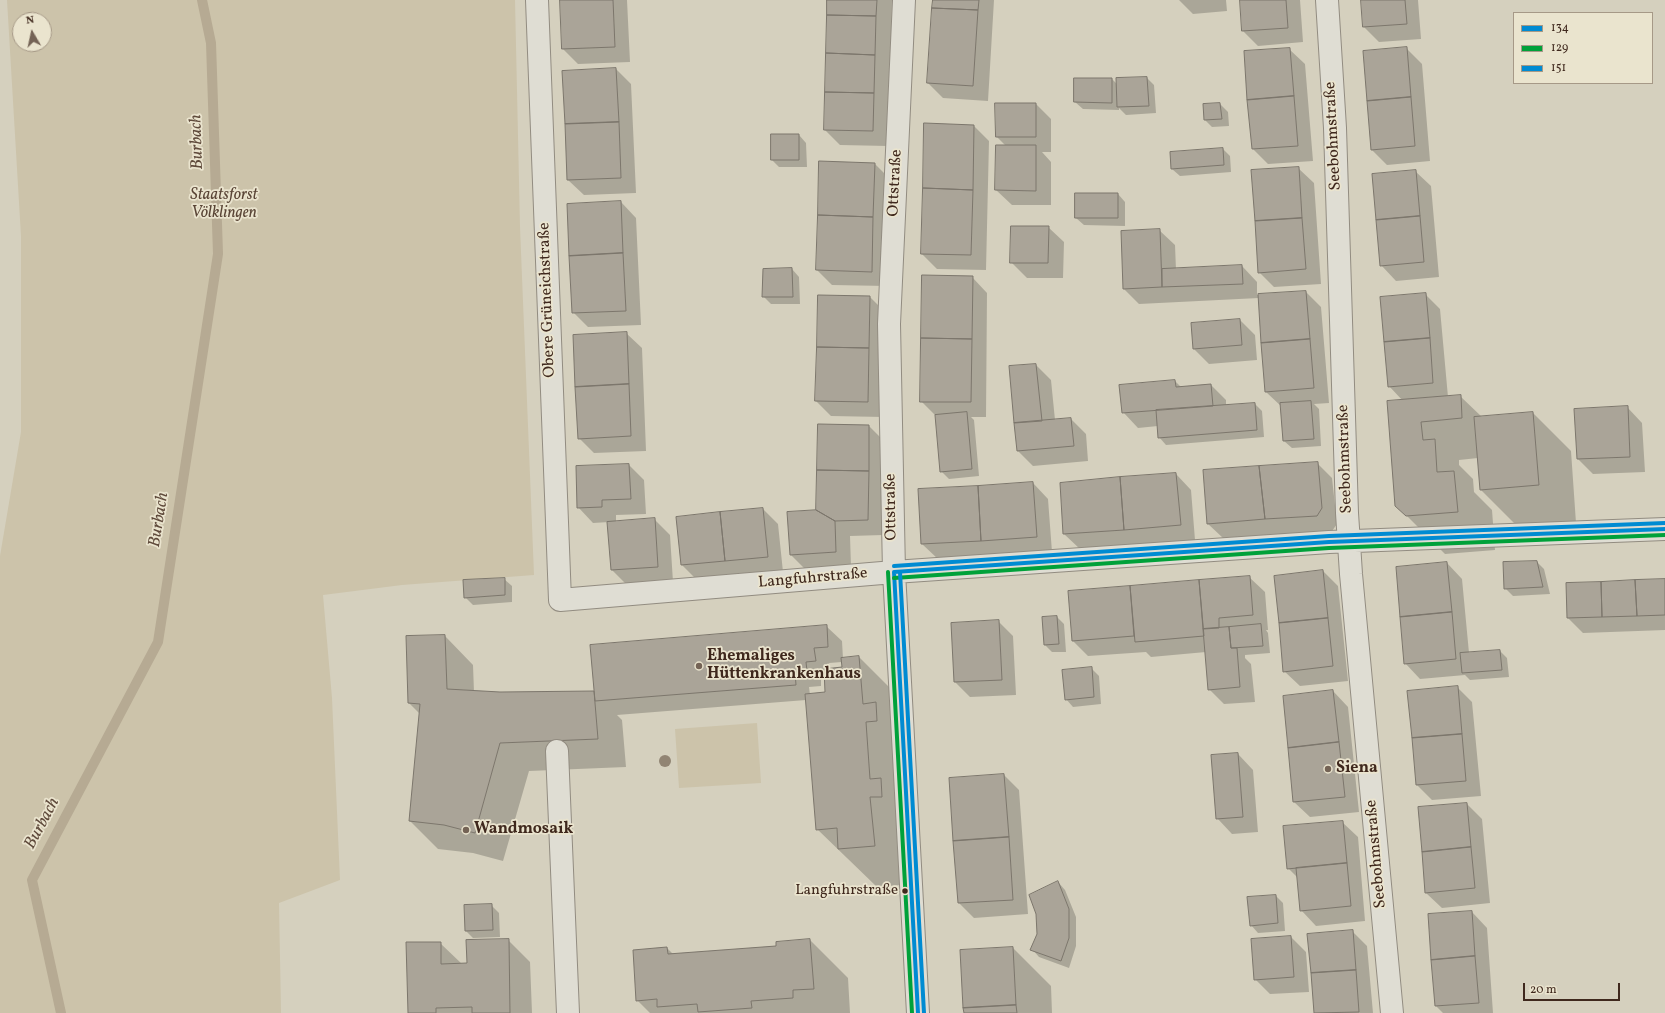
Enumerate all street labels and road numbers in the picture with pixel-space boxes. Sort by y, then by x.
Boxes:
street label: Seebohmstraße [1322,81,1346,191]
street label: Ottstraße [885,149,907,217]
street label: Obere Grüneichstraße [536,222,560,378]
street label: Seebohmstraße [1335,404,1357,514]
street label: Ottstraße [882,473,902,541]
street label: Langfuhrstraße [758,565,868,593]
street label: Seebohmstraße [1363,799,1391,909]

